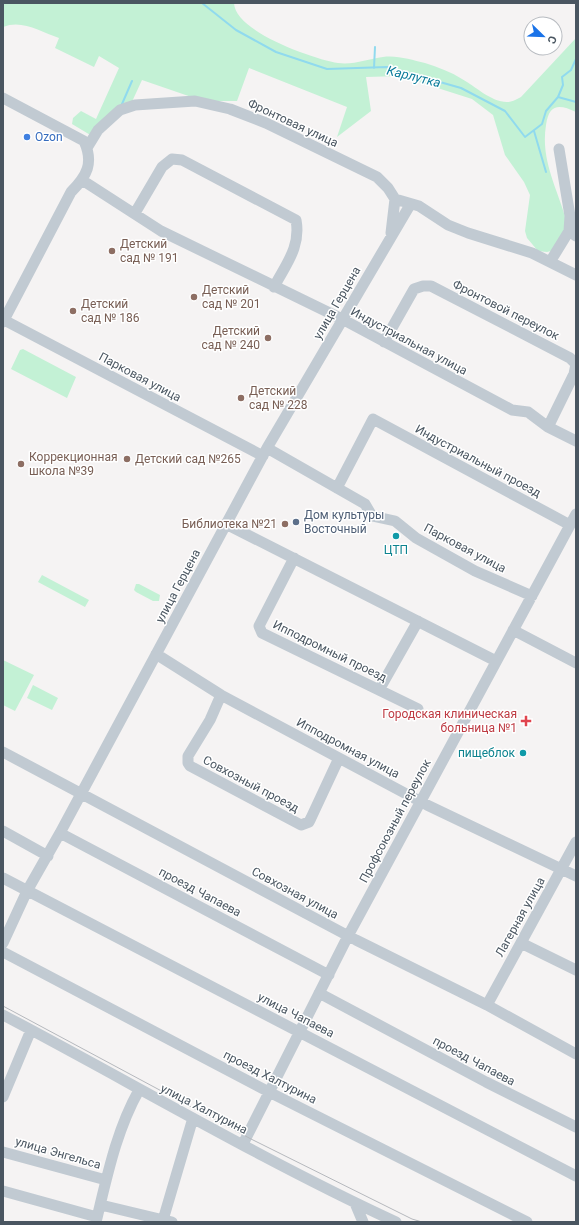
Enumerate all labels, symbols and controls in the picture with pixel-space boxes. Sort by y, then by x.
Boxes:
north arrow [523,16,563,56]
text: С [544,34,559,46]
water label: Карлутка [385,63,442,90]
street label: Фронтовая улица [246,96,340,150]
place label: Ozon [35,130,63,144]
marker: Ozon [22,132,32,142]
place label: Детский сад № 191 [120,237,179,265]
marker: Детский сад № 191 [107,246,117,256]
street label: улица Герцена [311,264,363,342]
street label: Фронтовой переулок [450,277,562,343]
place label: Детский сад № 201 [202,283,261,311]
marker: Детский сад № 201 [189,292,199,302]
place label: Детский сад № 186 [81,297,140,325]
street label: Индустриальная улица [348,304,470,378]
marker: Детский сад № 186 [68,306,78,316]
place label: Детский сад № 240 [201,324,260,352]
marker: Детский сад № 240 [263,333,273,343]
street label: Парковая улица [97,349,183,405]
place label: Детский сад № 228 [249,384,308,412]
marker: Детский сад № 228 [236,393,246,403]
street label: Индустриальный проезд [413,422,543,500]
place label: Коррекционная школа №39 [29,450,118,478]
place label: Детский сад №265 [135,452,241,466]
marker: Детский сад №265 [122,454,132,464]
marker: Коррекционная школа №39 [16,459,26,469]
place label: Дом культуры Восточный [304,508,384,536]
place label: Библиотека №21 [182,517,277,531]
marker: Дом культуры Восточный [291,517,301,527]
marker: Библиотека №21 [280,519,290,529]
street label: Парковая улица [422,520,508,576]
marker: ЦТП [391,531,401,541]
place label: ЦТП [384,543,408,557]
street label: улица Герцена [153,547,203,625]
street label: Ипподромный проезд [271,617,389,685]
place label: Городская клиническая больница №1 [382,707,517,735]
street label: Ипподромная улица [294,715,402,781]
marker: Городская клиническая больница №1 [520,715,532,727]
place label: пищеблок [458,746,516,760]
marker: пищеблок [518,748,528,758]
street label: Совхозный проезд [201,753,301,815]
street label: Профсоюзный переулок [356,756,434,885]
street label: проезд Чапаева [156,864,244,920]
street label: Совхозная улица [249,864,341,922]
street label: Лагерная улица [492,875,548,959]
street label: улица Чапаева [255,990,337,1040]
street label: проезд Чапаева [430,1033,518,1089]
street label: проезд Халтурина [221,1047,319,1107]
street label: улица Халтурина [158,1081,250,1137]
street label: улица Энгельса [14,1134,102,1172]

